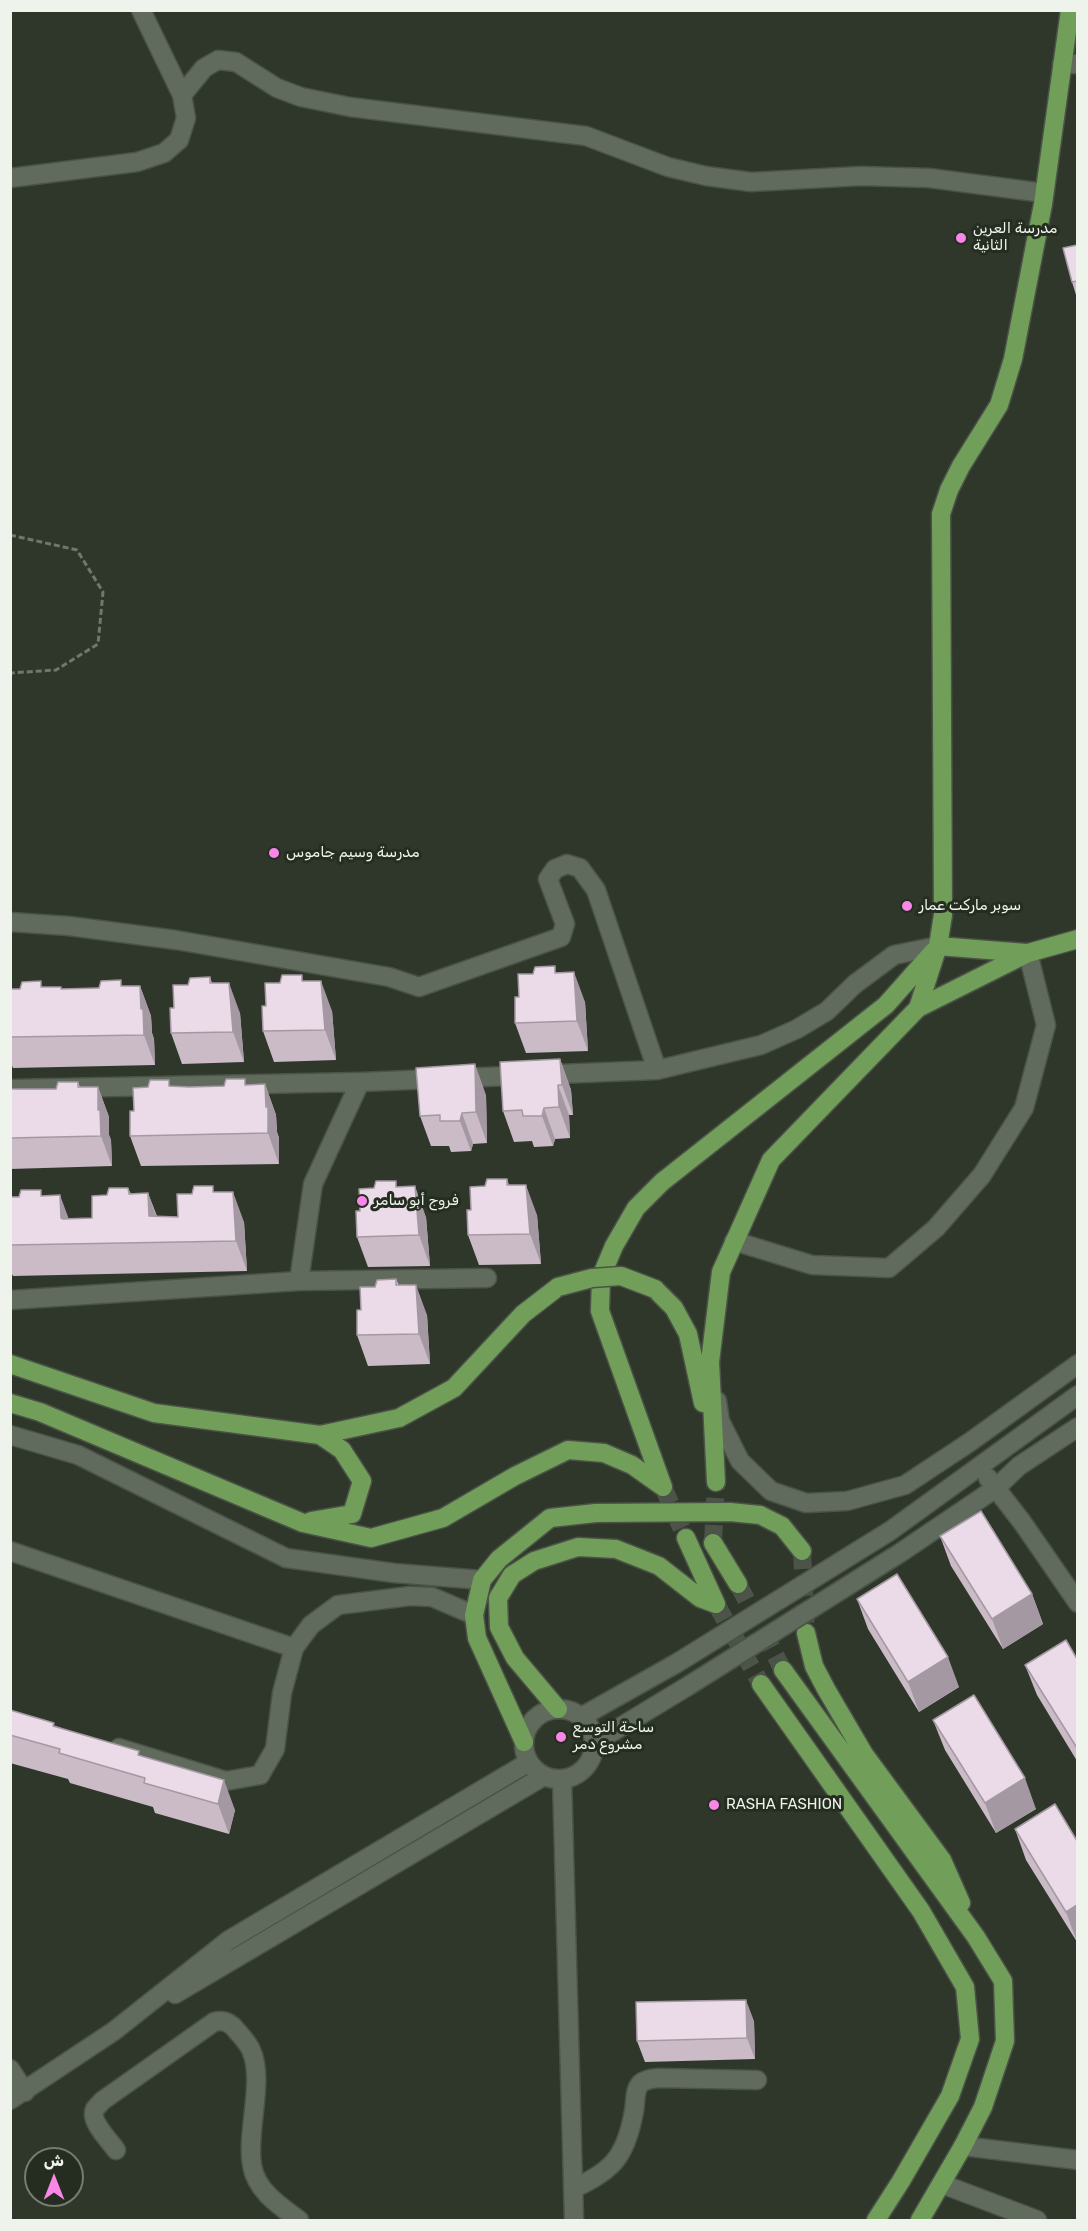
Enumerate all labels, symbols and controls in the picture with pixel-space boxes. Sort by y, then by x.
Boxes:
place label: مدرسة العرين الثانية [973,220,1057,255]
marker: مدرسة العرين الثانية [954,231,968,245]
place label: مدرسة وسيم جاموس [286,844,419,862]
marker: مدرسة وسيم جاموس [267,846,281,860]
place label: سوبر ماركت عمار [919,897,1021,915]
marker: سوبر ماركت عمار [900,899,914,913]
place label: فروج أبو سامر [374,1192,458,1210]
marker: فروج أبو سامر [355,1194,369,1208]
place label: ساحة التوسع مشروع دمر [573,1719,654,1754]
marker: ساحة التوسع مشروع دمر [554,1730,568,1744]
place label: RASHA FASHION [726,1796,842,1814]
marker: RASHA FASHION [707,1798,721,1812]
north arrow [24,2147,84,2207]
text: ش [44,2151,64,2170]

